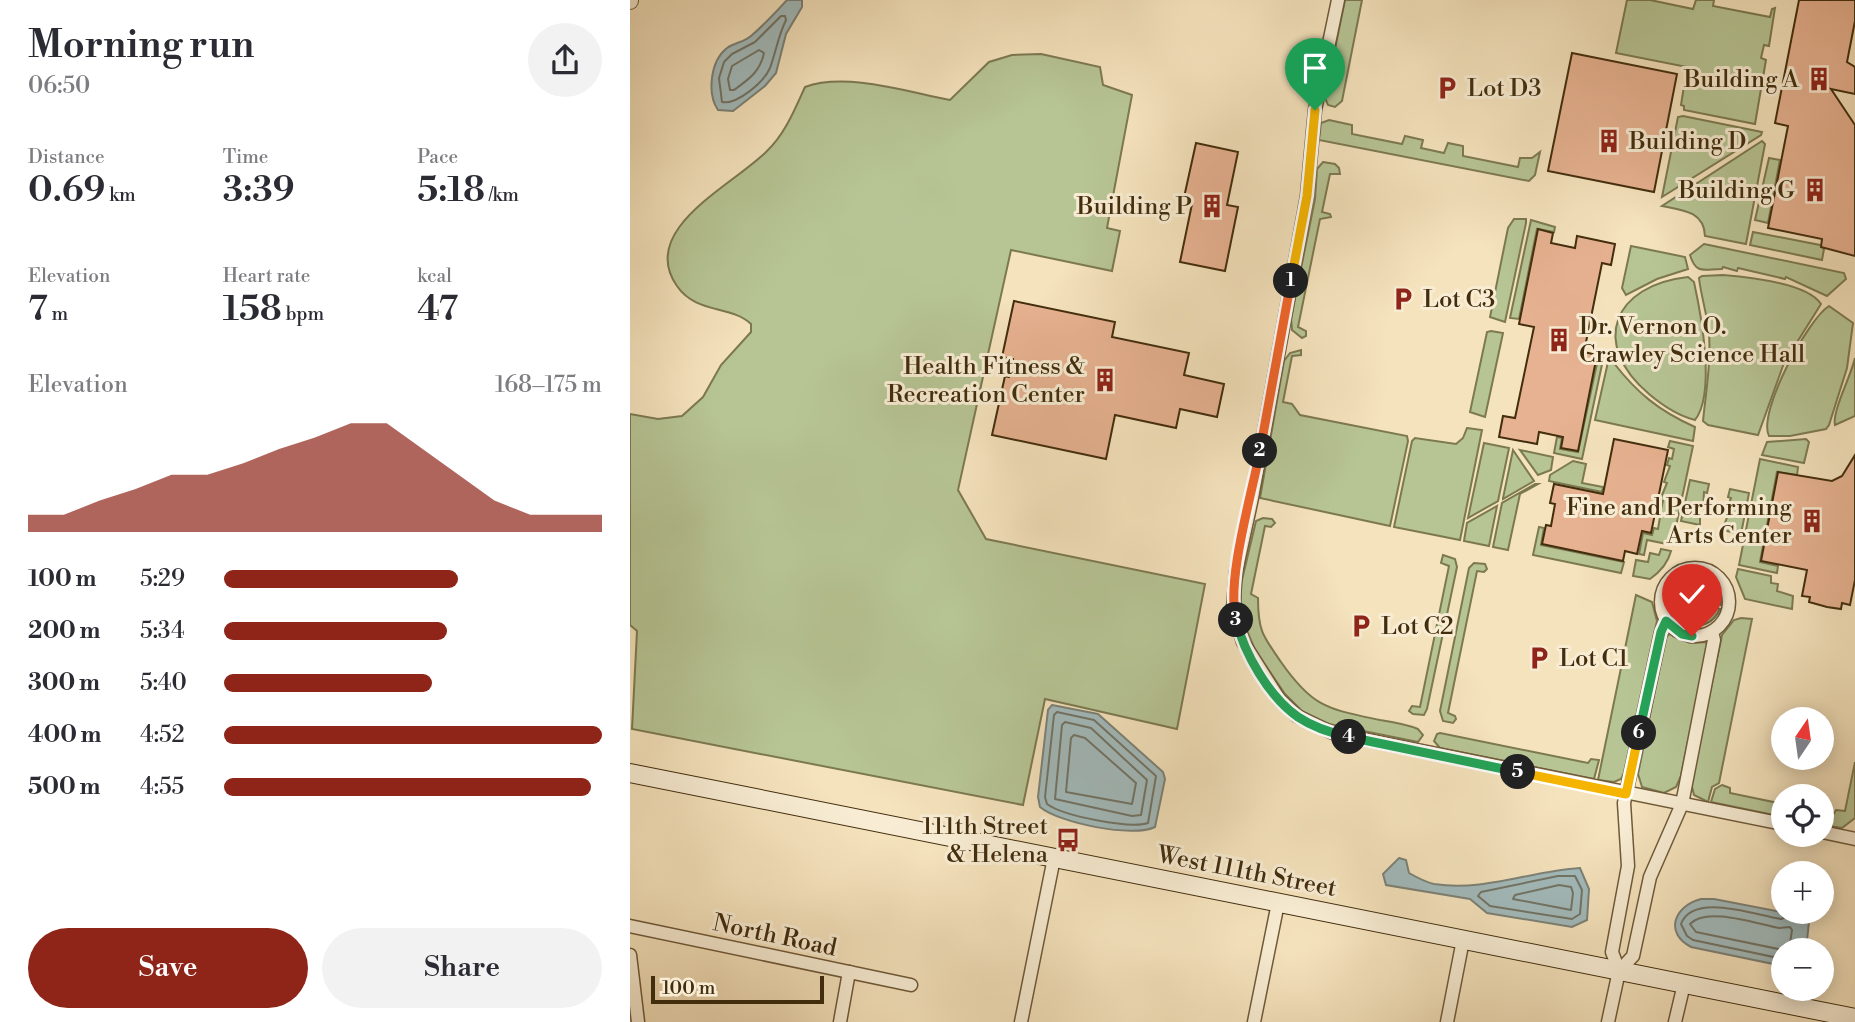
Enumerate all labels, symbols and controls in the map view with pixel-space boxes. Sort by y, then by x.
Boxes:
text: Morning run [28,22,254,69]
button: share [528,23,602,97]
pin [1285,38,1345,110]
icon: arrive [1296,49,1334,87]
place label: Building A [1683,65,1800,95]
building icon: Building A [1805,65,1833,93]
text: 06:50 [28,72,90,100]
parking icon: Lot D3 [1433,74,1461,102]
place label: Lot D3 [1467,74,1542,104]
building icon: Building D [1595,127,1623,155]
place label: Building D [1628,127,1746,157]
text: Distance [28,145,105,169]
text: Time [223,145,268,169]
text: Pace [417,145,458,169]
text: 0.69 [28,169,105,212]
text: 3:39 [223,169,294,212]
text: 5:18 [417,169,485,212]
place label: Building G [1678,176,1795,206]
building icon: Building G [1801,176,1829,204]
text: km [105,183,136,207]
text: /km [485,183,519,207]
place label: Building P [1076,192,1192,222]
building icon: Building P [1198,192,1226,220]
text: Elevation [28,264,110,288]
text: Heart rate [223,264,310,288]
text: kcal [417,264,452,288]
pin: 1 [1274,264,1308,298]
text: 1 [1286,268,1295,292]
parking icon: Lot C3 [1389,285,1417,313]
place label: Lot C3 [1423,285,1495,315]
text: 7 [28,288,48,331]
text: 158 [223,288,282,331]
text: 47 [417,288,458,331]
text: m [48,302,68,326]
text: bpm [282,302,324,326]
place label: Dr. Vernon O. Crawley Science Hall [1579,312,1805,370]
building icon: Dr. Vernon O. Crawley Science Hall [1545,326,1573,354]
place label: Health Fitness & Recreation Center [887,352,1085,410]
building icon: Health Fitness & Recreation Center [1091,366,1119,394]
text: Elevation [28,371,128,399]
text: 168–175 m [495,371,602,399]
pin: 2 [1242,434,1278,468]
text: 2 [1254,438,1265,462]
place label: Fine and Performing Arts Center [1566,493,1793,551]
building icon: Fine and Performing Arts Center [1798,507,1826,535]
pin [1662,564,1722,636]
text: 100 m [28,565,96,593]
text: 5:29 [140,565,185,593]
icon: check [1673,575,1711,613]
pin: 3 [1218,602,1254,638]
text: 3 [1230,607,1241,631]
parking icon: Lot C2 [1347,612,1375,640]
place label: Lot C2 [1381,612,1454,642]
text: 200 m [28,617,100,645]
text: 5:34 [140,617,185,645]
parking icon: Lot C1 [1525,644,1553,672]
place label: Lot C1 [1559,644,1629,674]
text: 300 m [28,669,100,697]
text: 5:40 [140,669,187,697]
north arrow [1771,707,1834,770]
map controls [1771,707,1834,1001]
pin: 6 [1622,716,1656,750]
pin: 4 [1332,720,1366,754]
text: 6 [1633,720,1644,744]
text: 400 m [28,721,101,749]
text: 4:52 [140,721,185,749]
text: 4 [1342,724,1355,748]
pin: 5 [1500,754,1536,790]
text: 5 [1512,759,1523,783]
text: 500 m [28,773,100,801]
text: 4:55 [140,773,184,801]
button: locate [1771,784,1834,847]
place label: 111th Street & Helena [922,812,1049,870]
bus stop icon: 111th Street & Helena [1054,826,1082,854]
street label: West 111th Street [1153,840,1340,904]
button: + [1771,861,1834,924]
street label: North Road [710,908,840,964]
button: Save [28,928,308,1008]
button: Share [322,928,602,1008]
button: − [1771,938,1834,1001]
scale bar [651,973,824,1005]
text: 100 m [662,976,715,1000]

